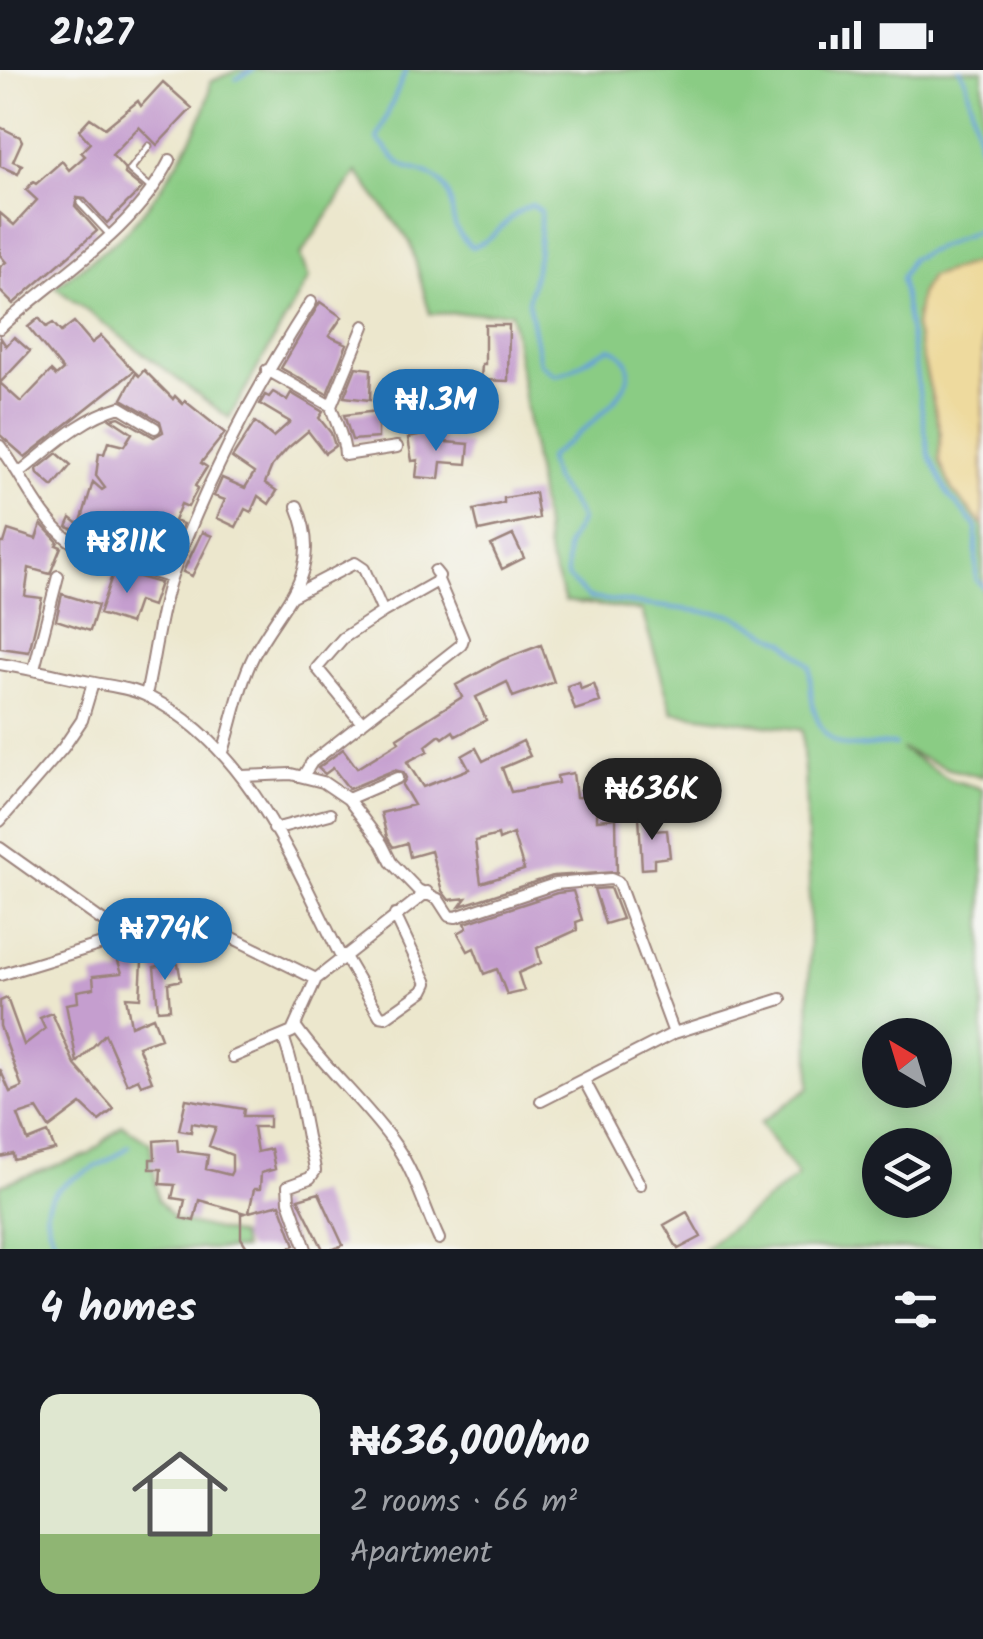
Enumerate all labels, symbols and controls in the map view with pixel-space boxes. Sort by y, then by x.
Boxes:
text: 21:27 [50,5,133,65]
pin: ₦1.3M [366,369,506,454]
text: ₦1.3M [395,376,477,427]
pin: ₦811K [57,511,197,596]
text: ₦811K [87,518,167,569]
pin: ₦636K [582,758,722,843]
text: ₦636K [605,765,699,816]
pin: ₦774K [95,898,235,983]
text: ₦774K [120,905,210,956]
north arrow [862,1018,952,1108]
map controls [862,1018,952,1218]
button: layers [862,1128,952,1218]
text: 4 homes [40,1276,196,1343]
icon: filters [888,1282,943,1337]
text: ₦636,000/mo [350,1410,590,1477]
icon: home [120,1434,240,1554]
text: 2 rooms · 66 m² [350,1477,577,1528]
text: Apartment [350,1528,492,1579]

